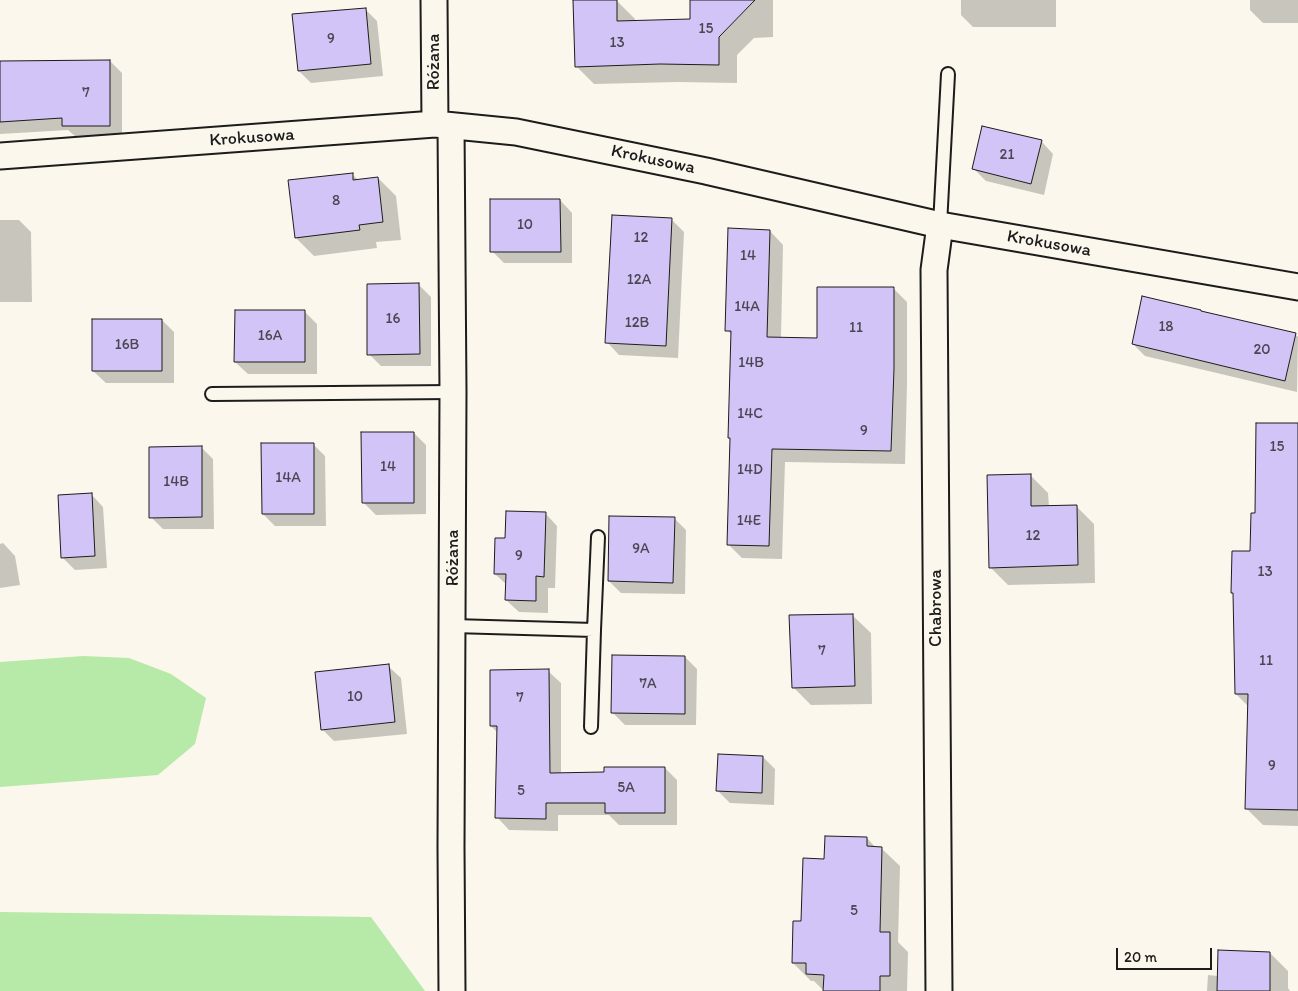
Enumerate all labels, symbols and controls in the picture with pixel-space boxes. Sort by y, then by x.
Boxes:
house number: 15 [699,20,713,38]
house number: 9 [327,30,335,48]
street label: Różana [423,34,445,90]
house number: 13 [609,34,625,52]
house number: 7 [82,84,90,102]
street label: Krokusowa [209,124,295,152]
street label: Krokusowa [609,141,697,179]
house number: 21 [1000,146,1014,164]
house number: 8 [332,192,340,210]
house number: 10 [517,216,533,234]
street label: Krokusowa [1005,226,1093,262]
house number: 12 [634,229,648,247]
house number: 14 [740,247,756,265]
house number: 12A [627,271,651,289]
house number: 14A [734,298,760,316]
house number: 16 [386,310,400,328]
house number: 12B [625,314,649,332]
house number: 18 [1158,318,1174,336]
house number: 11 [849,319,863,337]
house number: 16A [258,327,282,345]
house number: 16B [115,336,139,354]
house number: 20 [1253,341,1271,359]
house number: 14B [738,354,764,372]
house number: 14C [737,405,763,423]
house number: 9 [860,422,868,440]
house number: 15 [1270,438,1284,456]
house number: 14 [380,458,396,476]
house number: 14D [737,461,763,479]
house number: 14A [275,469,301,487]
house number: 14B [163,473,189,491]
house number: 14E [737,512,761,530]
house number: 12 [1026,527,1040,545]
street label: Różana [442,530,464,586]
house number: 9A [632,540,650,558]
house number: 9 [515,547,523,565]
house number: 13 [1257,563,1273,581]
street label: Chabrowa [925,569,947,647]
house number: 7 [818,642,826,660]
house number: 11 [1259,652,1273,670]
house number: 7A [639,675,657,693]
house number: 10 [347,688,363,706]
house number: 7 [516,689,524,707]
house number: 9 [1268,757,1276,775]
house number: 5A [617,779,635,797]
house number: 5 [517,782,525,800]
house number: 5 [850,902,858,920]
scale bar [1118,938,1214,970]
text: 20 m [1124,948,1157,966]

